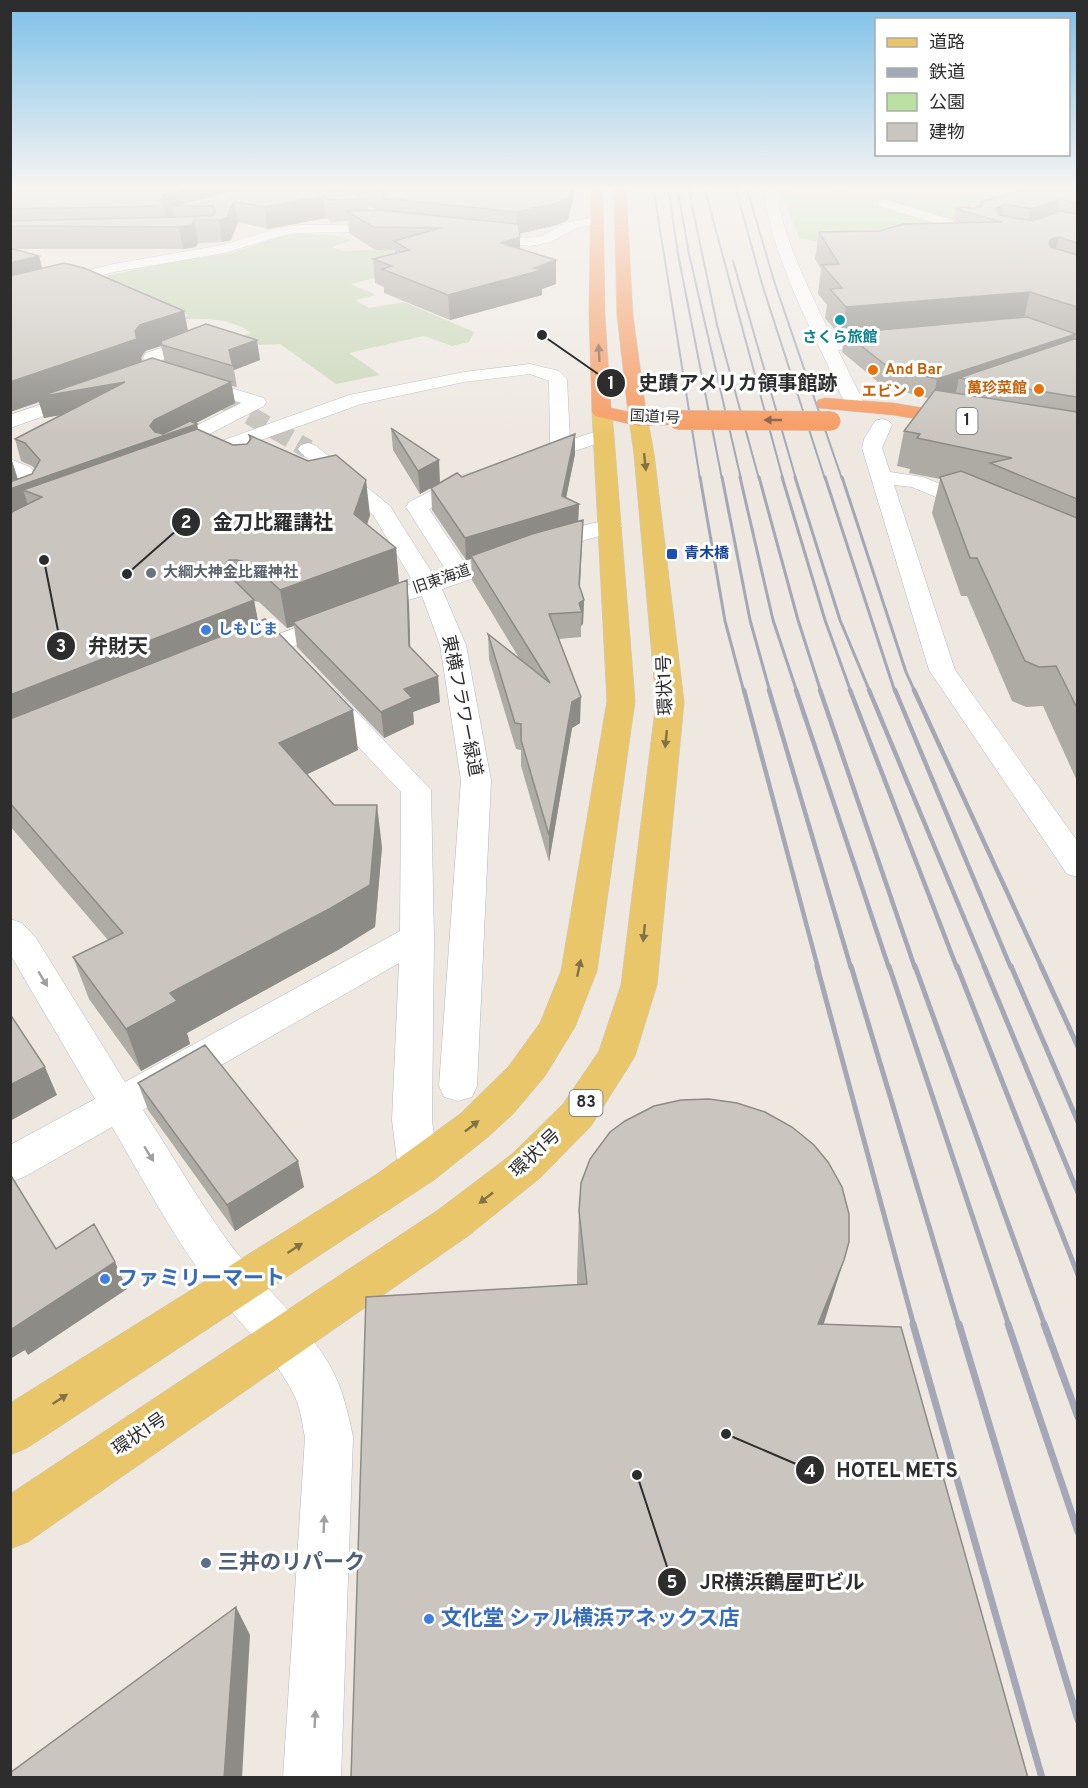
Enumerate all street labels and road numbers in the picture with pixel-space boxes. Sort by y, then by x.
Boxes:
street label: 国道1号 [629,407,681,429]
road number: 1 [956,408,978,434]
street label: 旧東海道 [411,561,473,599]
street label: 東横フラワー緑道 [436,633,486,779]
street label: 環状1号 [653,654,679,716]
road number: 83 [570,1090,602,1116]
street label: 環状1号 [506,1125,566,1183]
street label: 環状1号 [108,1408,172,1462]

